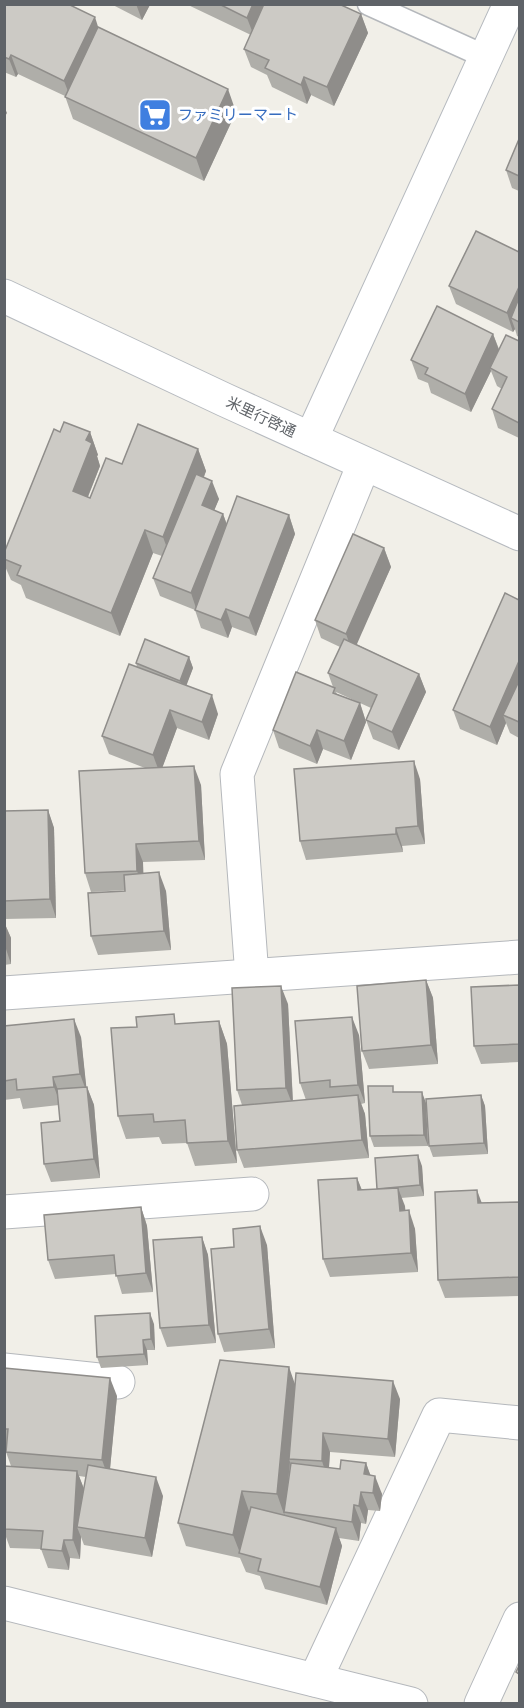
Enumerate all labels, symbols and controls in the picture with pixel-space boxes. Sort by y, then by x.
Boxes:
supermarket icon: ファミリーマート [137,97,173,133]
place label: ファミリーマート [178,104,298,125]
street label: 米里行啓通 [223,391,300,442]

